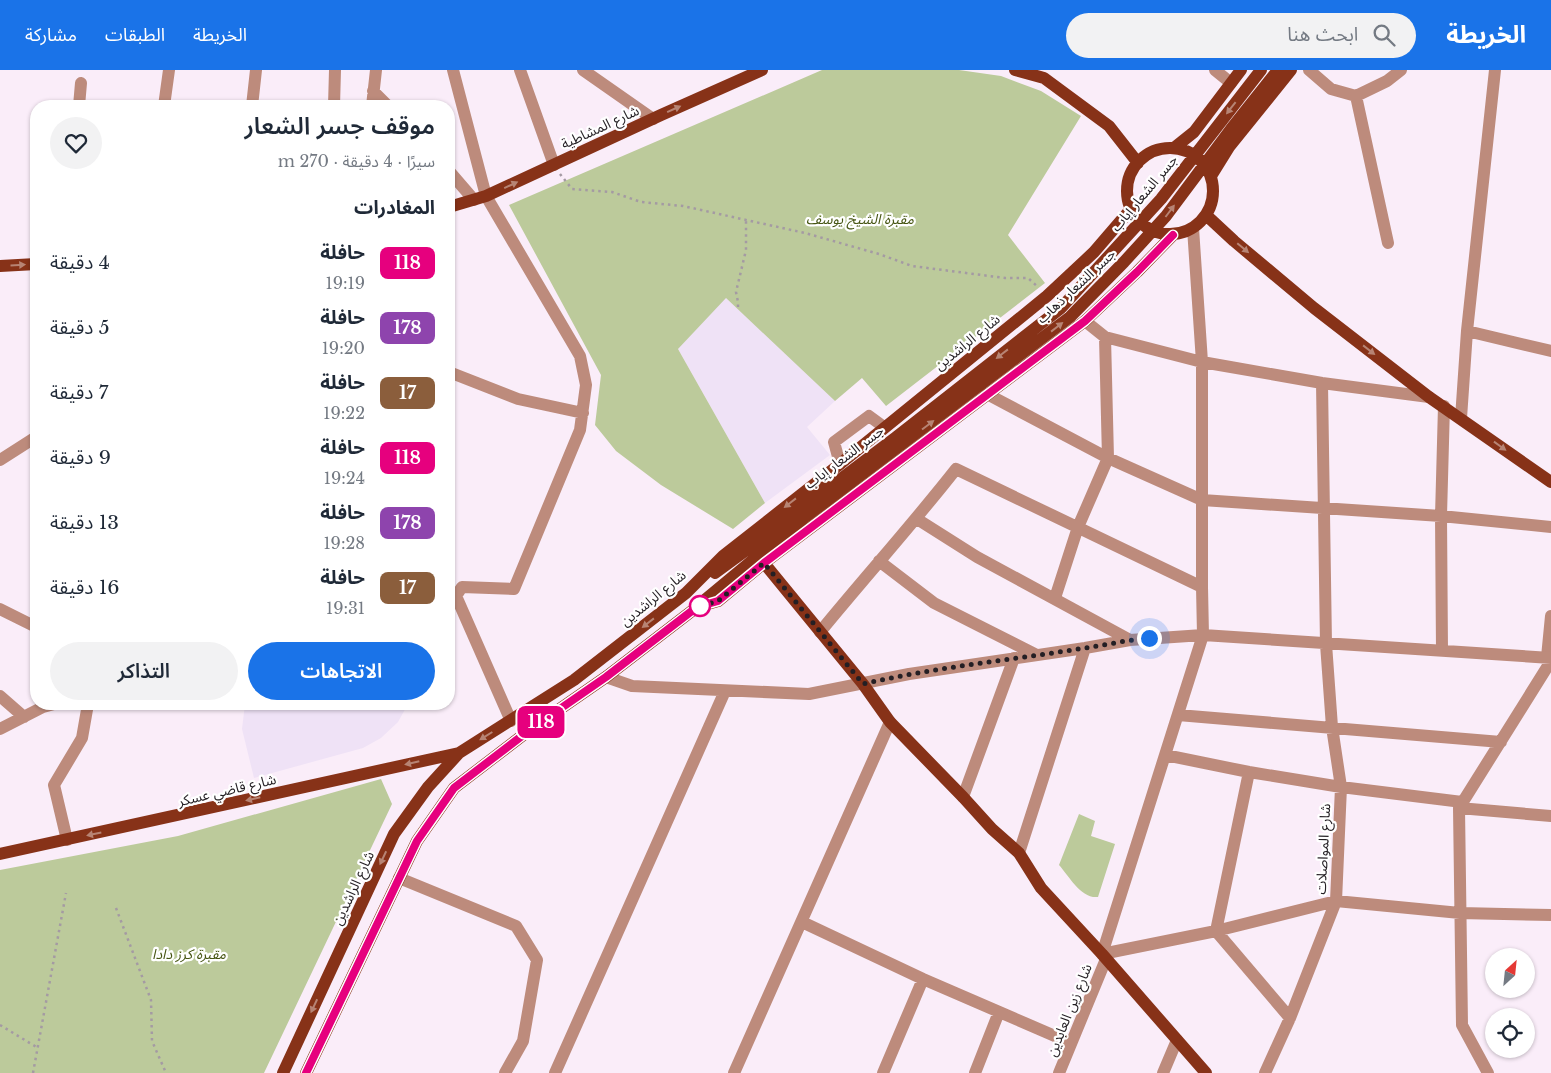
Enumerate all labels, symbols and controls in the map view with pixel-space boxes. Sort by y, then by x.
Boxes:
search box [1066,13,1416,58]
text: الخريطة [1446,20,1526,49]
icon: search [1370,21,1398,49]
text: ابحث هنا [1287,23,1358,46]
text: مشاركة [25,24,77,46]
text: الطبقات [105,24,165,46]
text: الخريطة [193,24,247,46]
street label: شارع المشاطية [558,101,643,155]
one-way arrow [1226,101,1237,114]
one-way arrow [667,105,681,113]
text: موقف جسر الشعار [244,111,435,140]
button: heart [50,117,102,169]
text: سيرًا · 4 دقيقة · 270 m [278,151,435,171]
street label: جسر الشعار إياب [1107,151,1182,236]
one-way arrow [504,181,518,189]
text: المغادرات [354,196,435,219]
one-way arrow [1165,204,1175,218]
park label: مقبرة الشيخ يوسف [806,210,915,230]
text: حافلة [320,241,365,264]
one-way arrow [1236,242,1248,254]
street label: جسر الشعار ذهاب [1033,245,1119,327]
text: 4 دقيقة [50,251,110,274]
text: 118 [394,252,421,274]
one-way arrow [10,260,26,268]
text: 19:19 [326,273,365,293]
text: حافلة [320,306,365,329]
street label: شارع الراشدين [930,310,1005,376]
text: 5 دقيقة [50,316,110,339]
text: 178 [393,317,422,339]
one-way arrow [1050,321,1063,332]
text: 19:20 [322,338,365,358]
one-way arrow [1362,345,1376,355]
one-way arrow [996,348,1009,359]
text: حافلة [320,371,365,394]
text: 7 دقيقة [50,381,108,404]
text: 17 [399,382,416,404]
text: 19:22 [323,403,365,423]
one-way arrow [921,420,934,431]
street label: جسر الشعار إياب [801,421,888,493]
text: حافلة [320,436,365,459]
one-way arrow [1493,441,1507,451]
text: 9 دقيقة [50,446,111,469]
text: 118 [394,447,421,469]
text: 19:24 [324,468,365,488]
one-way arrow [784,498,797,509]
text: حافلة [320,501,365,524]
text: 13 دقيقة [50,511,119,534]
text: 178 [393,512,422,534]
text: 19:28 [323,533,365,553]
text: حافلة [320,566,365,589]
street label: شارع الراشدين [616,566,691,632]
text: 16 دقيقة [50,576,119,599]
text: 17 [399,577,416,599]
unlabelled marker [689,595,711,617]
text: 19:31 [326,598,365,618]
one-way arrow [641,618,654,628]
your location [1137,626,1162,651]
button: التذاكر [50,642,238,700]
button: الاتجاهات [248,642,435,700]
line badge: 118 [512,706,570,738]
text: 118 [527,711,555,733]
one-way arrow [479,732,493,741]
one-way arrow [403,760,419,768]
street label: شارع قاضي عسكر [175,770,278,812]
one-way arrow [246,795,261,803]
street label: شارع المواصلات [1312,803,1336,895]
one-way arrow [87,830,102,838]
street label: شارع الراشدين [328,848,380,929]
one-way arrow [379,851,387,865]
park label: مقبرة كرز دادا [152,945,227,963]
north arrow [1485,948,1535,998]
map controls [1485,948,1535,1058]
street label: شارع زين العابدين [1042,961,1098,1060]
one-way arrow [310,999,318,1013]
button: locate [1485,1008,1535,1058]

